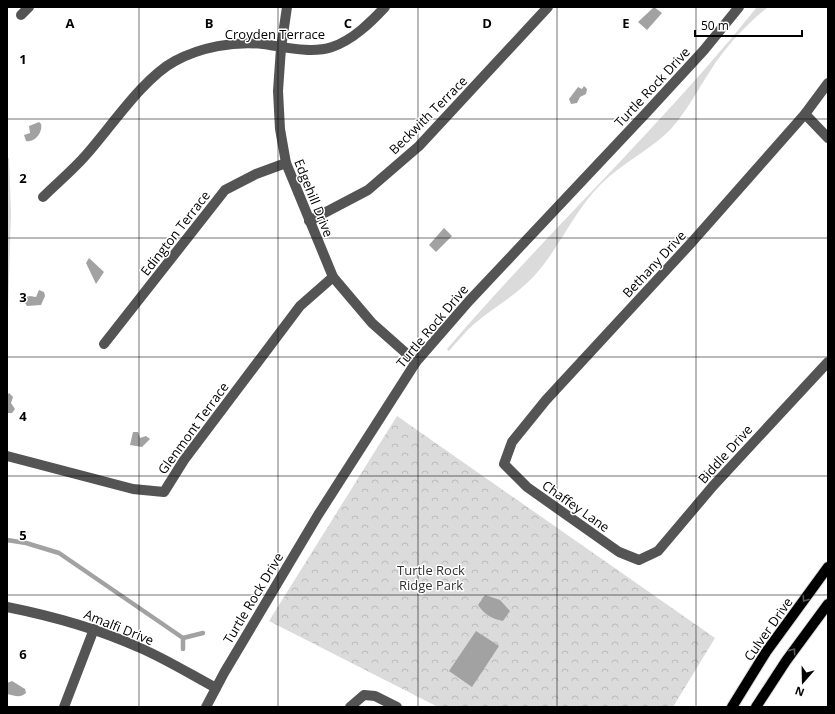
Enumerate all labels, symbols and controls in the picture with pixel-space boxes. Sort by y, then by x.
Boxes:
scale bar [695,12,802,38]
text: A [66,14,75,32]
text: B [205,14,214,32]
text: C [344,14,352,32]
text: D [482,14,492,32]
text: E [622,14,630,32]
text: 50 m [701,17,729,34]
street label: Croyden Terrace [225,25,325,43]
street label: Turtle Rock Drive [610,43,694,131]
text: 1 [19,50,27,68]
street label: Beckwith Terrace [385,72,471,158]
street label: Edgehill Drive [290,156,338,240]
text: 2 [19,169,27,187]
street label: Edington Terrace [136,187,214,279]
street label: Bethany Drive [618,227,690,301]
street label: Turtle Rock Drive [392,281,472,371]
text: 3 [19,288,27,306]
street label: Glenmont Terrace [153,378,233,478]
text: 4 [19,407,27,425]
street label: Biddle Drive [694,421,756,487]
street label: Chaffey Lane [539,476,613,536]
text: 5 [19,526,27,544]
street label: Turtle Rock Drive [219,549,287,647]
park label: Turtle Rock Ridge Park [397,561,465,594]
street label: Culver Drive [739,594,797,664]
one-way arrow [803,594,810,601]
street label: Amalfi Drive [81,605,157,649]
text: 6 [19,645,27,663]
one-way arrow [788,649,795,656]
north arrow [783,662,823,702]
text: N [793,683,806,700]

